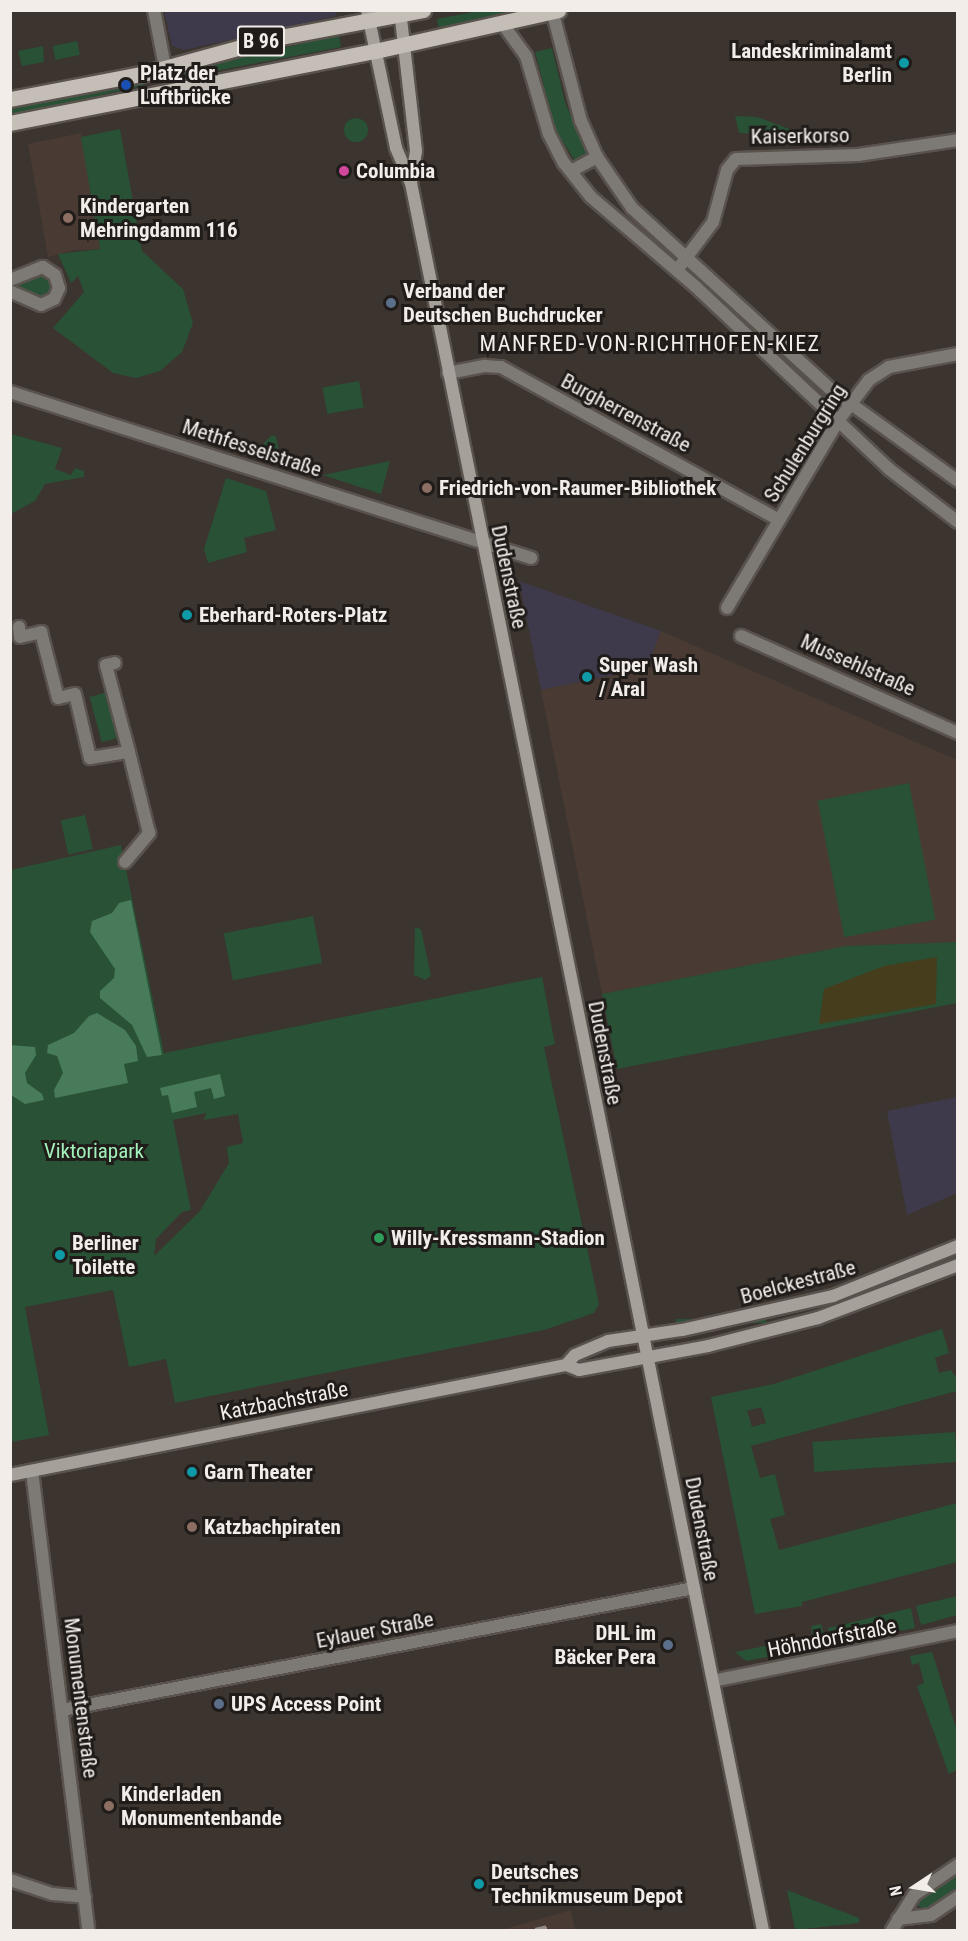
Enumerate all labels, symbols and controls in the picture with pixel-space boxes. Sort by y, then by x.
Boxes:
road number: B 96 [236,24,286,58]
place label: Landeskriminalamt Berlin [731,38,892,88]
marker: Landeskriminalamt Berlin [897,56,911,70]
place label: Platz der Luftbrücke [140,60,231,110]
marker: Platz der Luftbrücke [117,76,135,94]
street label: Kaiserkorso [750,123,850,149]
place label: Columbia [356,158,435,184]
marker: Columbia [337,164,351,178]
place label: Kindergarten Mehringdamm 116 [80,193,238,243]
marker: Kindergarten Mehringdamm 116 [61,211,75,225]
place label: Verband der Deutschen Buchdrucker [403,278,603,328]
marker: Verband der Deutschen Buchdrucker [384,296,398,310]
district label: MANFRED-VON-RICHTHOFEN-KIEZ [479,331,821,357]
street label: Burgherrenstraße [557,368,695,458]
street label: Schulenburgring [759,379,851,507]
street label: Methfesselstraße [179,414,325,482]
place label: Friedrich-von-Raumer-Bibliothek [439,475,716,501]
marker: Friedrich-von-Raumer-Bibliothek [420,481,434,495]
street label: Dudenstraße [486,523,532,631]
place label: Eberhard-Roters-Platz [199,602,387,628]
marker: Eberhard-Roters-Platz [180,608,194,622]
street label: Mussehlstraße [797,629,919,701]
place label: Super Wash / Aral [599,652,698,702]
marker: Super Wash / Aral [580,670,594,684]
street label: Dudenstraße [583,999,627,1107]
park label: Viktoriapark [44,1138,144,1164]
place label: Willy-Kressmann-Stadion [391,1225,605,1251]
place label: Berliner Toilette [72,1230,139,1280]
marker: Willy-Kressmann-Stadion [372,1231,386,1245]
marker: Berliner Toilette [53,1248,67,1262]
street label: Boelckestraße [738,1255,858,1309]
street label: Katzbachstraße [218,1376,350,1426]
place label: Garn Theater [204,1459,313,1485]
marker: Garn Theater [185,1465,199,1479]
street label: Dudenstraße [680,1475,724,1583]
place label: Katzbachpiraten [204,1514,341,1540]
marker: Katzbachpiraten [185,1520,199,1534]
street label: Eylauer Straße [314,1606,436,1654]
street label: Höhndorfstraße [765,1613,899,1663]
street label: Monumentenstraße [59,1616,103,1780]
place label: DHL im Bäcker Pera [555,1620,656,1670]
marker: DHL im Bäcker Pera [661,1638,675,1652]
place label: UPS Access Point [231,1691,381,1717]
marker: UPS Access Point [212,1697,226,1711]
place label: Kinderladen Monumentenbande [121,1781,282,1831]
marker: Kinderladen Monumentenbande [102,1799,116,1813]
north arrow [884,1857,944,1917]
place label: Deutsches Technikmuseum Depot [491,1859,683,1909]
marker: Deutsches Technikmuseum Depot [472,1877,486,1891]
text: N [886,1884,906,1898]

